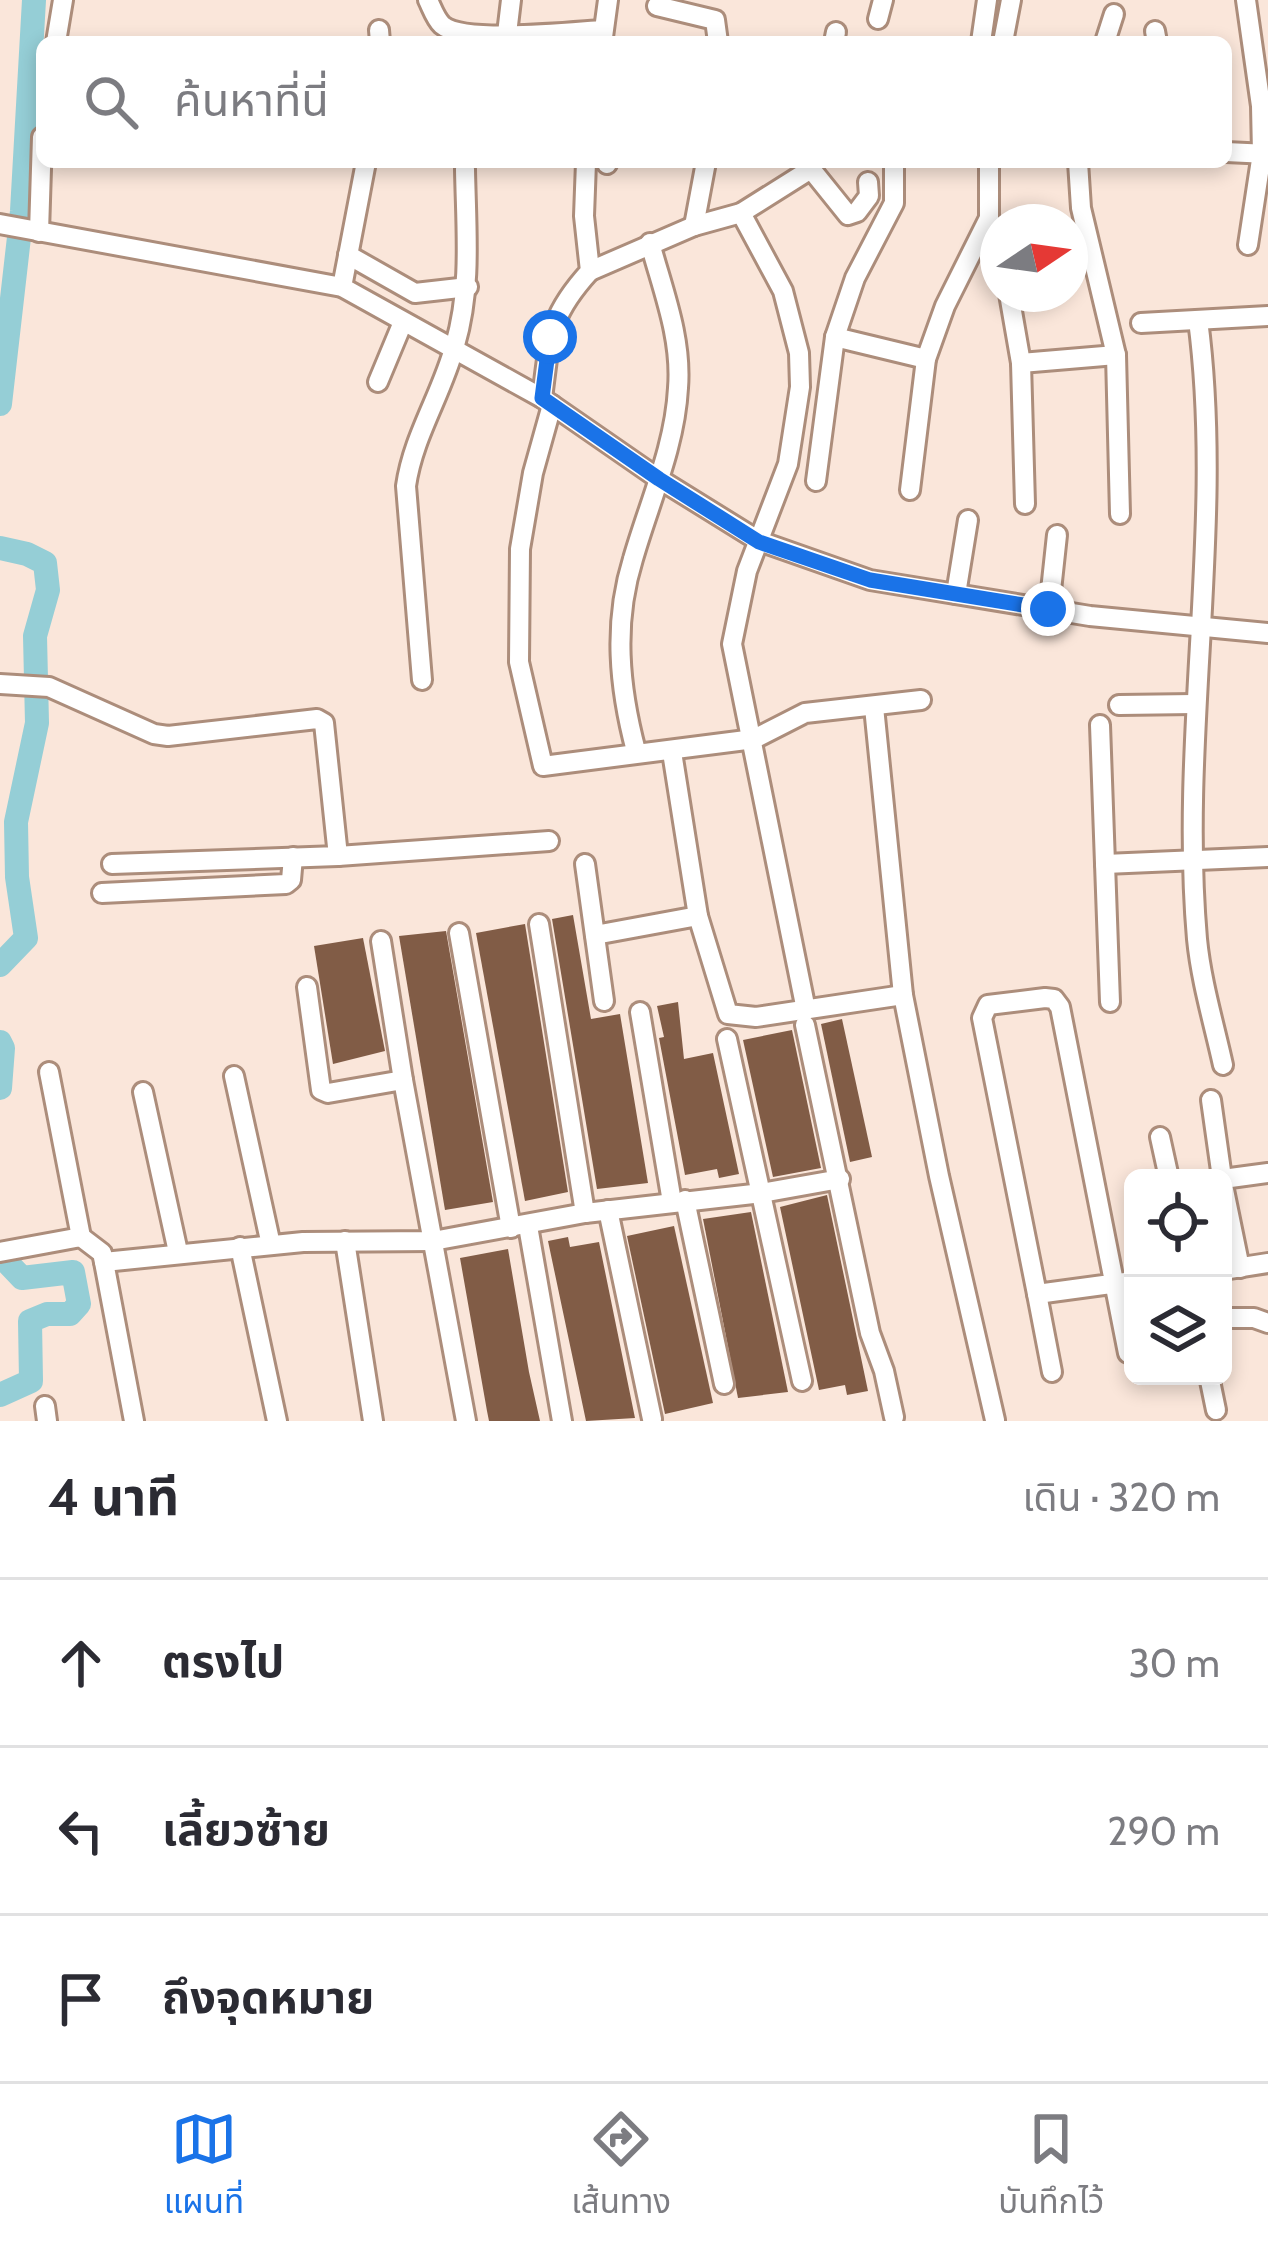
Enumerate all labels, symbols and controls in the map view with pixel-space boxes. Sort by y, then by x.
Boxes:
search box [36,36,1232,168]
icon: search [78,69,144,135]
text: ค้นหาที่นี่ [174,73,329,127]
north arrow [980,204,1088,312]
route start [523,310,577,364]
route end [1021,582,1075,636]
map controls [1124,1169,1232,1385]
button: locate [1124,1169,1232,1277]
button: layers [1124,1277,1232,1385]
text: 4 นาที [48,1466,179,1528]
text: เดิน · 320 m [1022,1473,1220,1521]
icon: ahead [48,1630,114,1696]
text: ตรงไป [162,1634,284,1688]
text: 30 m [1129,1639,1220,1687]
icon: left [48,1798,114,1864]
text: เลี้ยวซ้าย [162,1802,330,1856]
text: 290 m [1107,1807,1220,1855]
icon: arrive [48,1966,114,2032]
text: ถึงจุดหมาย [162,1970,374,2024]
tab: แผนที่ [164,2106,244,2228]
tab: เส้นทาง [571,2106,671,2228]
tab: บันทึกไว้ [998,2106,1104,2228]

